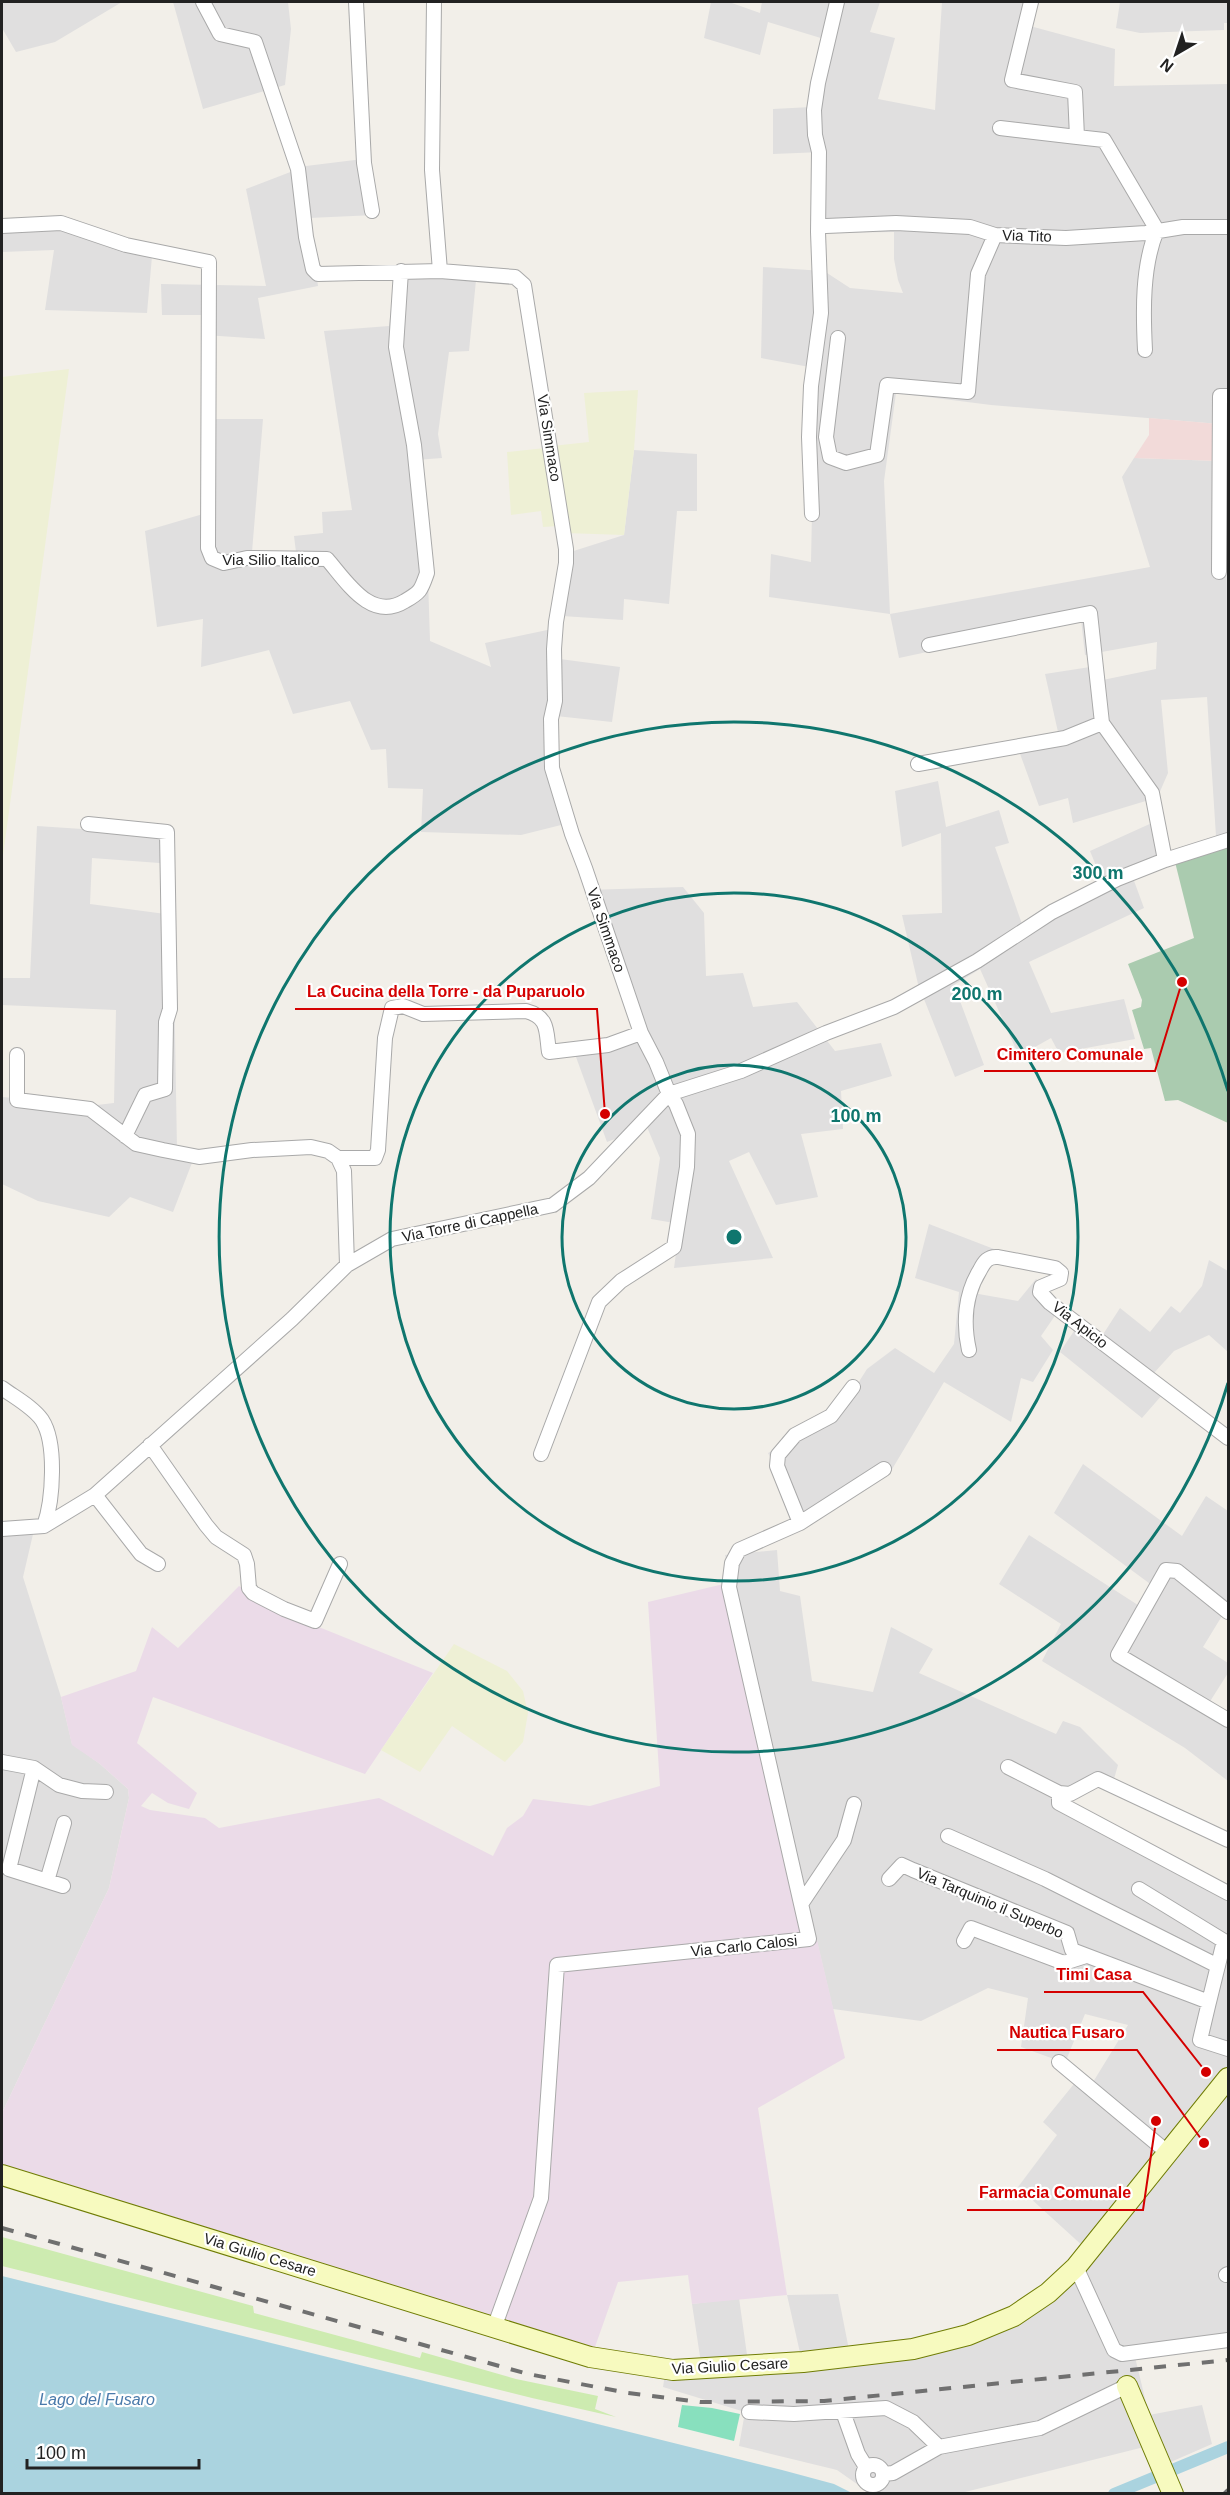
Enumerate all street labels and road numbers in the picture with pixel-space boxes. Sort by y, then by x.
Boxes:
street label: Via Tito [1002,226,1052,245]
street label: Via Simmaco [534,393,565,483]
street label: Via Silio Italico [222,551,320,568]
street label: Via Simmaco [584,885,629,974]
street label: Via Torre di Cappella [400,1200,540,1245]
street label: Via Apicio [1049,1298,1111,1352]
street label: Via Tarquinio il Superbo [914,1864,1066,1941]
street label: Via Carlo Calosi [690,1931,798,1960]
street label: Via Giulio Cesare [202,2229,318,2280]
street label: Via Giulio Cesare [671,2354,789,2377]

